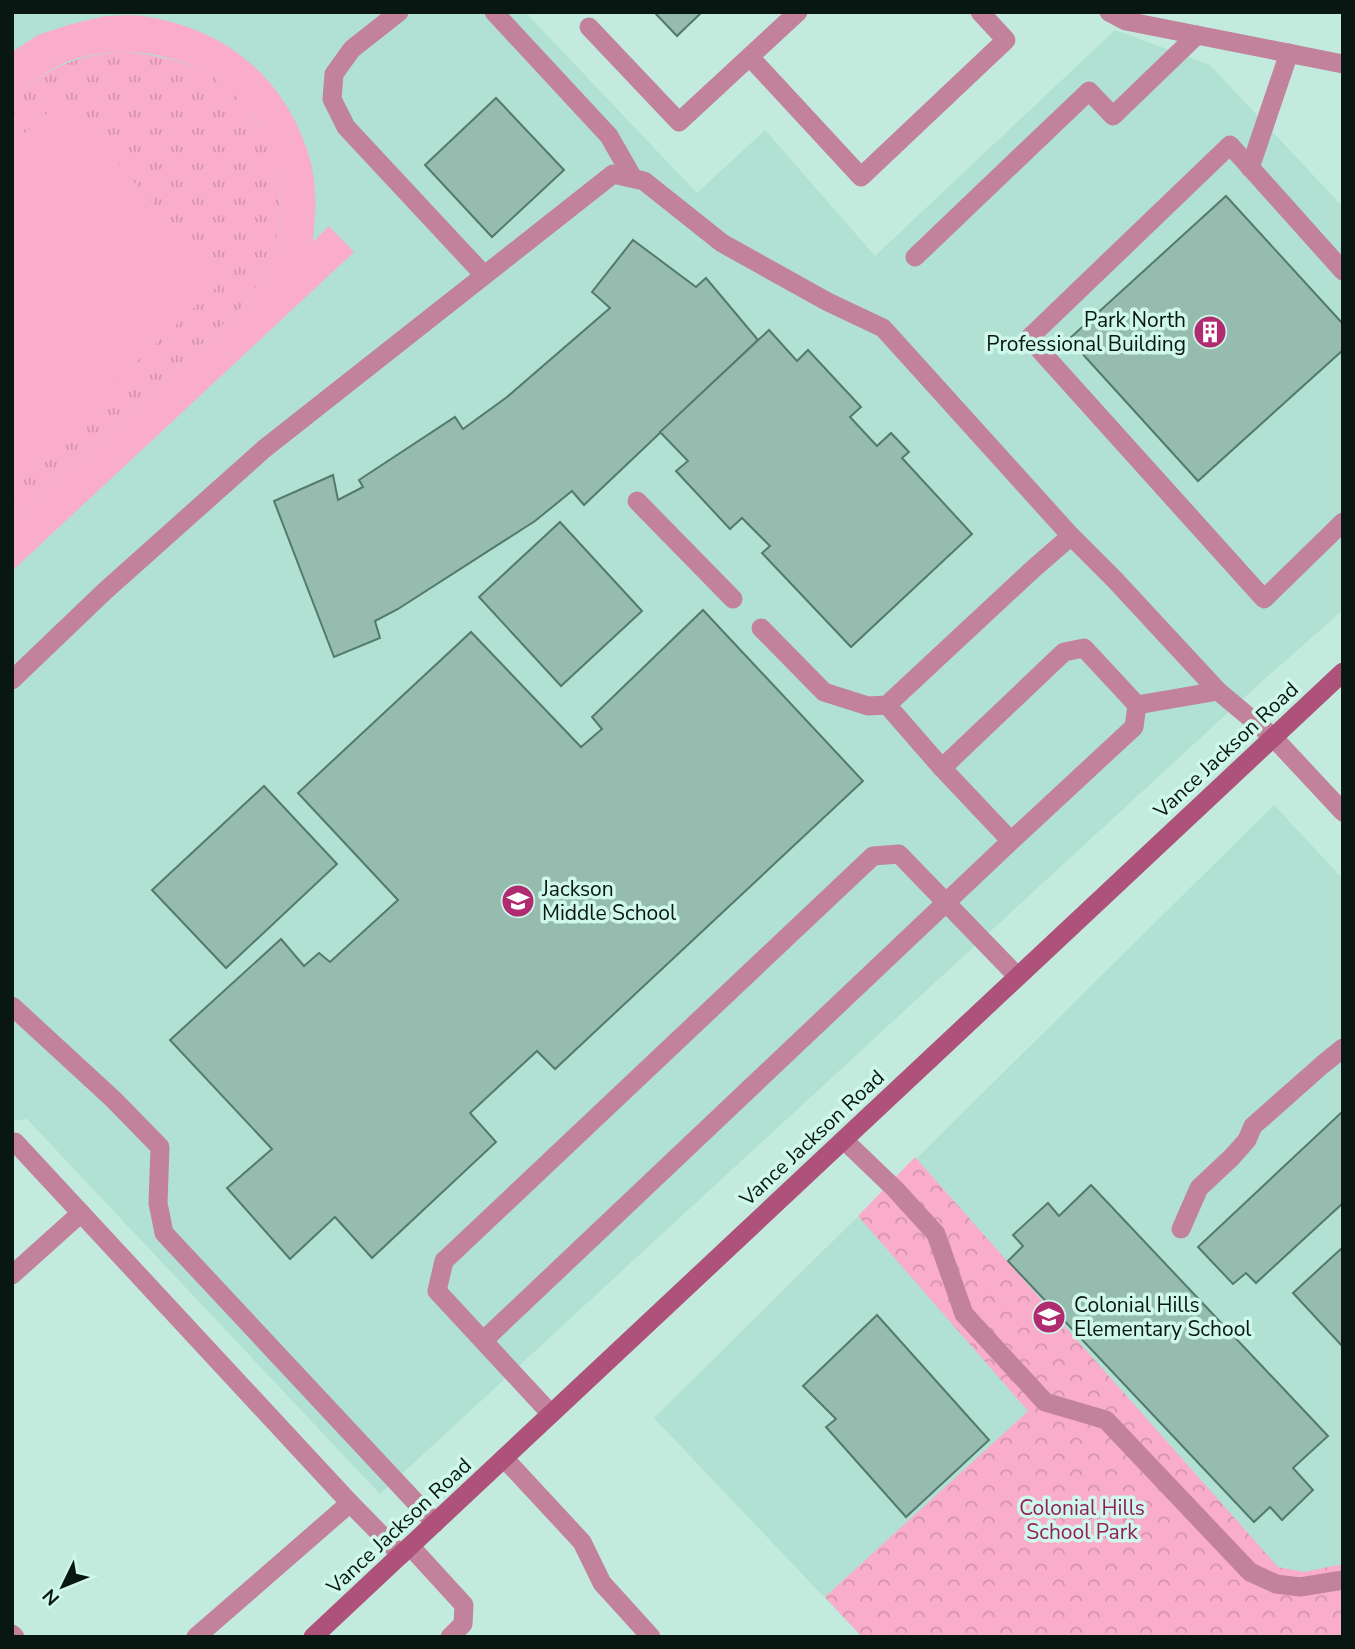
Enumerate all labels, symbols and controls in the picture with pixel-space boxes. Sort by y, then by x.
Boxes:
place label: Park North Professional Building [986,306,1186,358]
building icon: Park North Professional Building [1191,313,1229,351]
street label: Vance Jackson Road [1147,676,1304,825]
place label: Jackson Middle School [541,875,677,927]
school or university icon: Jackson Middle School [499,882,537,920]
street label: Vance Jackson Road [733,1064,890,1213]
place label: Colonial Hills Elementary School [1074,1291,1252,1343]
school or university icon: Colonial Hills Elementary School [1030,1298,1068,1336]
street label: Vance Jackson Road [320,1452,477,1601]
park label: Colonial Hills School Park [1019,1494,1145,1546]
north arrow [28,1551,98,1621]
text: N [37,1583,66,1611]

